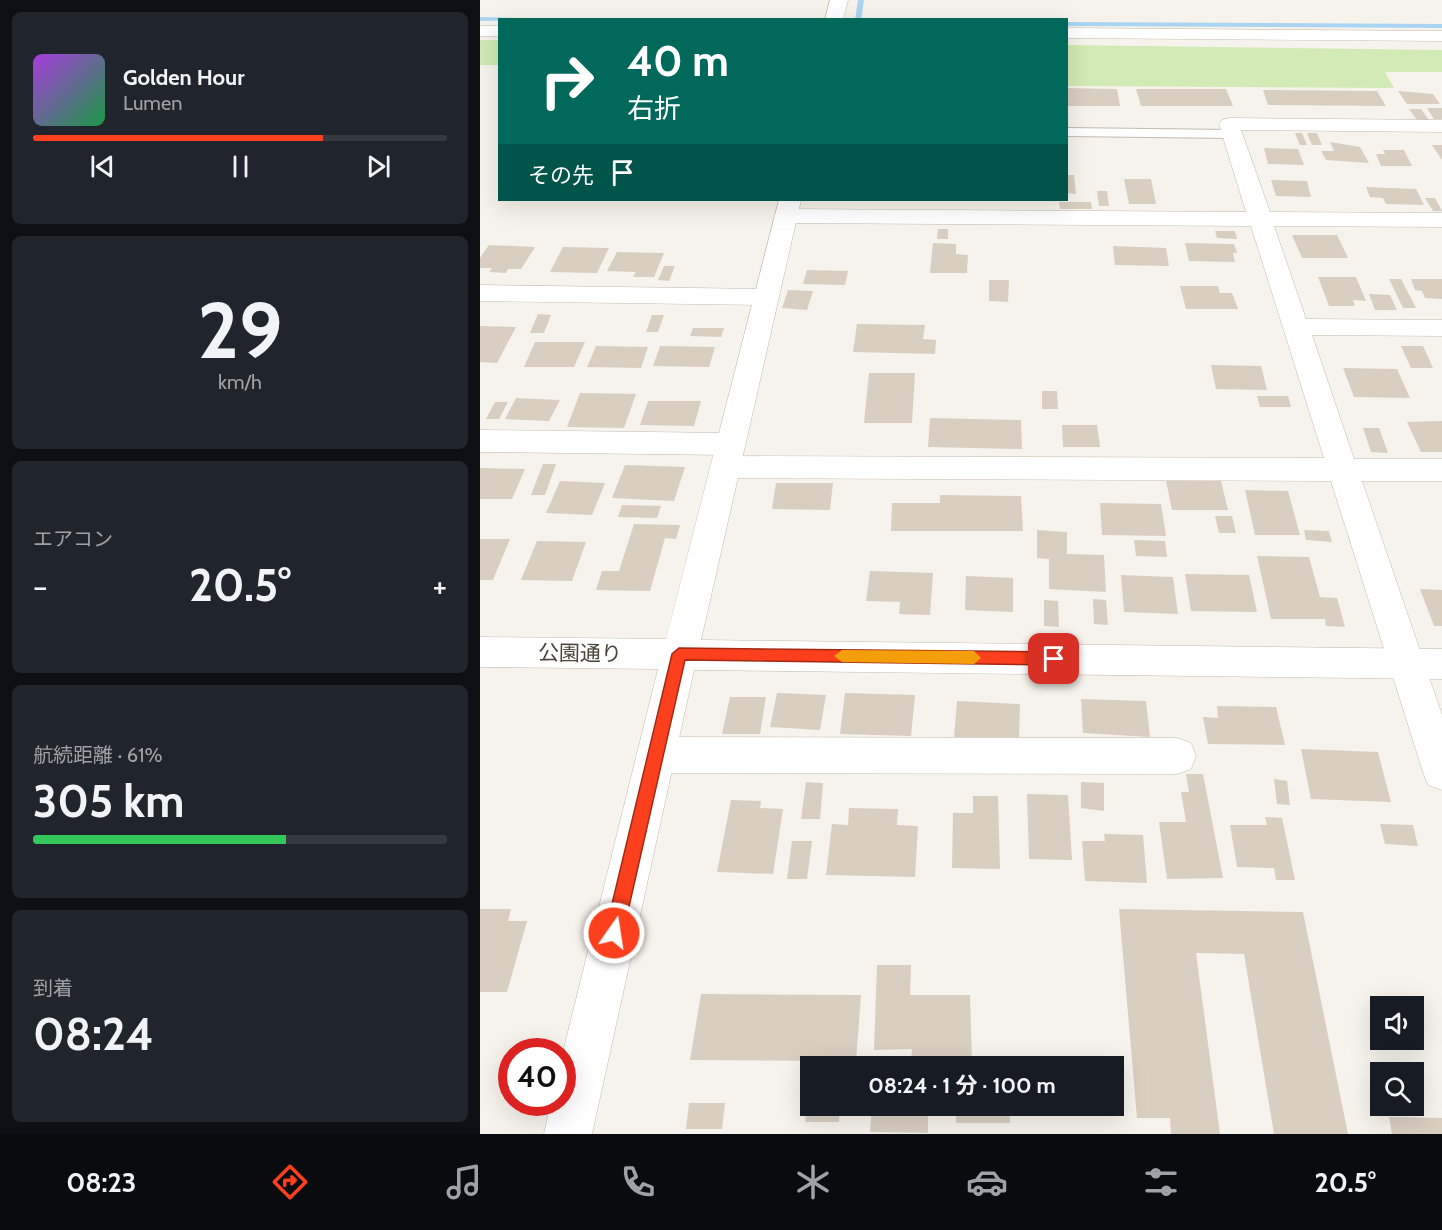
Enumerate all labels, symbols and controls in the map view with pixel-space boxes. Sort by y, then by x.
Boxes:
text: 40 m [627,35,729,87]
icon: right [528,42,606,120]
text: Golden Hour [123,64,244,91]
text: Lumen [123,91,182,115]
text: 右折 [627,92,681,125]
icon: previous [86,150,119,183]
icon: pause [224,150,257,183]
icon: next [362,150,395,183]
icon: arrive [606,156,639,189]
text: その先 [528,162,594,189]
text: 29 [197,283,283,378]
text: km/h [218,370,262,394]
text: エアコン [33,527,113,551]
text: 20.5° [189,558,291,612]
text: − [33,566,48,606]
text: + [432,566,447,606]
pin [1028,633,1079,684]
street label: 公園通り [538,640,622,666]
icon: arrive [1037,642,1070,675]
text: 航続距離 · 61% [33,743,162,767]
text: 305 km [33,774,184,828]
position arrow [582,901,646,965]
text: 到着 [33,976,73,1000]
map controls [1370,996,1424,1116]
button: sound [1370,996,1424,1050]
text: 08:24 [33,1007,154,1061]
speed limit sign: 40 [498,1038,576,1116]
button: search [1370,1062,1424,1116]
text: 08:24 · 1 分 · 100 m [868,1072,1056,1099]
icon: directions [269,1161,311,1203]
icon: music [443,1161,485,1203]
icon: phone [617,1161,659,1203]
icon: climate [792,1161,834,1203]
icon: car [966,1161,1008,1203]
icon: filters [1140,1161,1182,1203]
text: 08:23 [66,1166,136,1199]
text: 20.5° [1314,1166,1376,1199]

